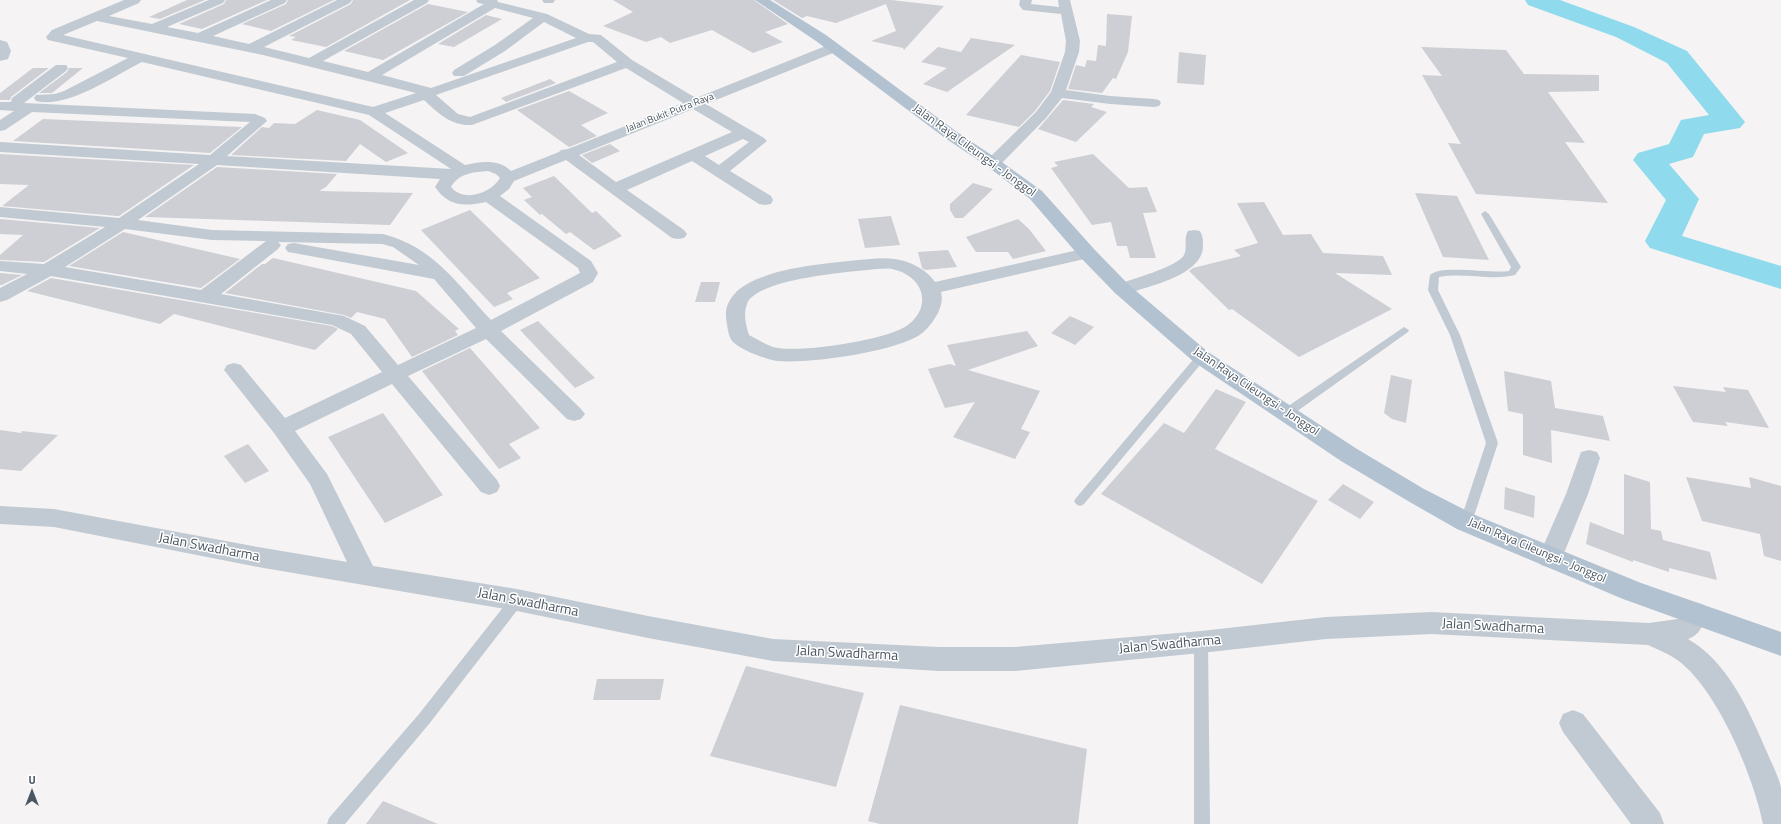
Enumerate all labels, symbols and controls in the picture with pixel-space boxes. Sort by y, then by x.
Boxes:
street label: Jalan Bukit Putra Raya [624,91,716,135]
street label: Jalan Raya Cileungsi - Jonggol [910,102,1038,200]
street label: Jalan Raya Cileungsi - Jonggol [1190,345,1322,439]
street label: Jalan Raya Cileungsi - Jonggol [1466,515,1608,587]
street label: Jalan Swadharma [157,530,261,566]
street label: Jalan Swadharma [476,585,580,621]
street label: Jalan Swadharma [1441,616,1545,638]
street label: Jalan Swadharma [1118,632,1222,658]
street label: Jalan Swadharma [795,643,899,665]
north arrow [12,772,52,812]
text: U [28,772,36,788]

